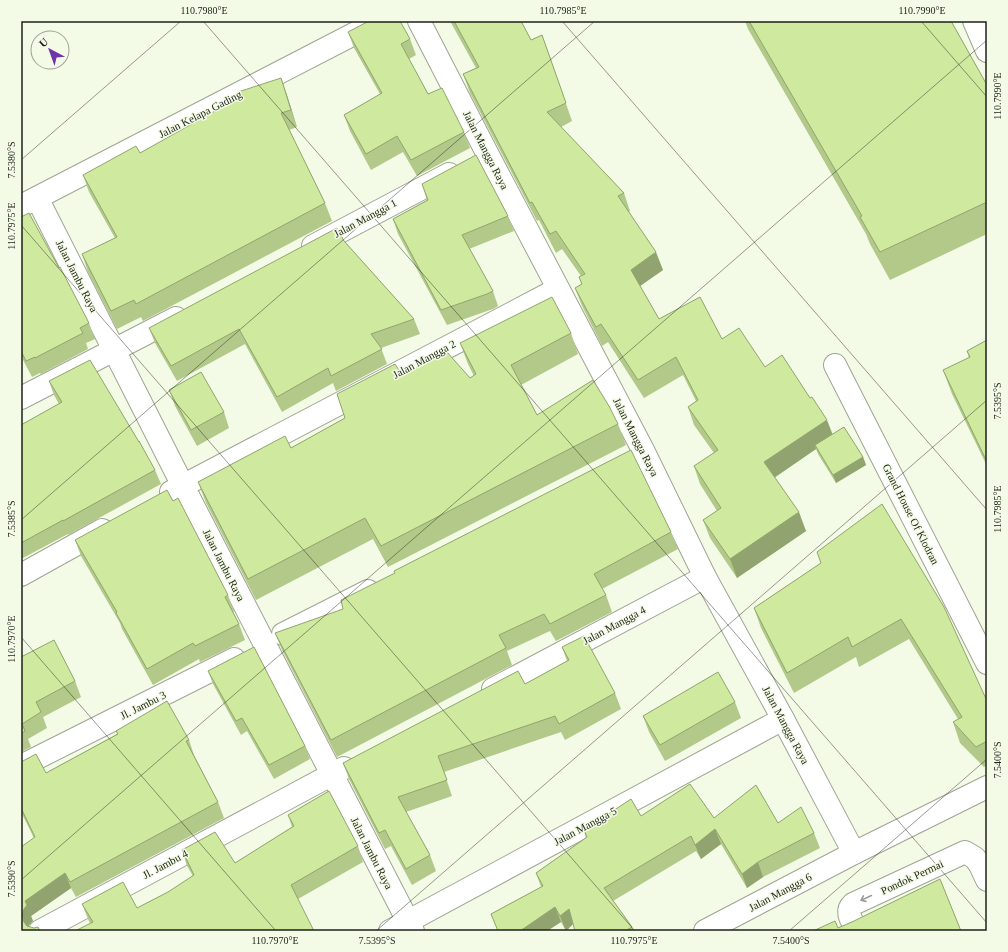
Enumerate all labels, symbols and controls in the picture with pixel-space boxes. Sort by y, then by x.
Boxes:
text: 110.7980°E [180,5,228,16]
text: 110.7985°E [539,5,587,16]
text: 110.7990°E [898,5,946,16]
north arrow [30,30,70,70]
text: U [37,35,50,50]
text: 110.7990°E [992,72,1003,120]
street label: Jalan Kelapa Gading [156,88,244,140]
street label: Jalan Mangga Raya [461,109,511,191]
text: 7.5380°S [6,141,17,179]
street label: Jalan Mangga 1 [331,196,399,240]
text: 110.7975°E [6,202,17,250]
street label: Jalan Jambu Raya [54,238,100,314]
street label: Jalan Mangga 2 [390,337,458,381]
text: 7.5395°S [992,382,1003,420]
street label: Jalan Mangga Raya [611,396,661,478]
street label: Grand House Of Klodran [880,462,942,567]
text: 110.7985°E [992,485,1003,533]
text: 7.5385°S [6,500,17,538]
street label: Jalan Jambu Raya [201,527,247,603]
street label: Jalan Mangga 4 [580,603,648,647]
text: 110.7970°E [6,615,17,663]
street label: Jalan Mangga Raya [760,684,812,766]
street label: Jl. Jambu 3 [118,688,168,722]
text: 7.5400°S [992,741,1003,779]
street label: Jalan Mangga 5 [551,804,619,848]
street label: Jalan Jambu Raya [349,815,395,891]
street label: Jl. Jambu 4 [140,847,190,881]
street label: Pondok Permai [879,857,945,897]
text: 7.5390°S [6,860,17,898]
street label: Jalan Mangga 6 [746,870,814,914]
one-way arrow [860,895,872,902]
text: 110.7970°E [251,935,299,946]
text: 7.5395°S [358,935,396,946]
text: 110.7975°E [610,935,658,946]
text: 7.5400°S [772,935,810,946]

